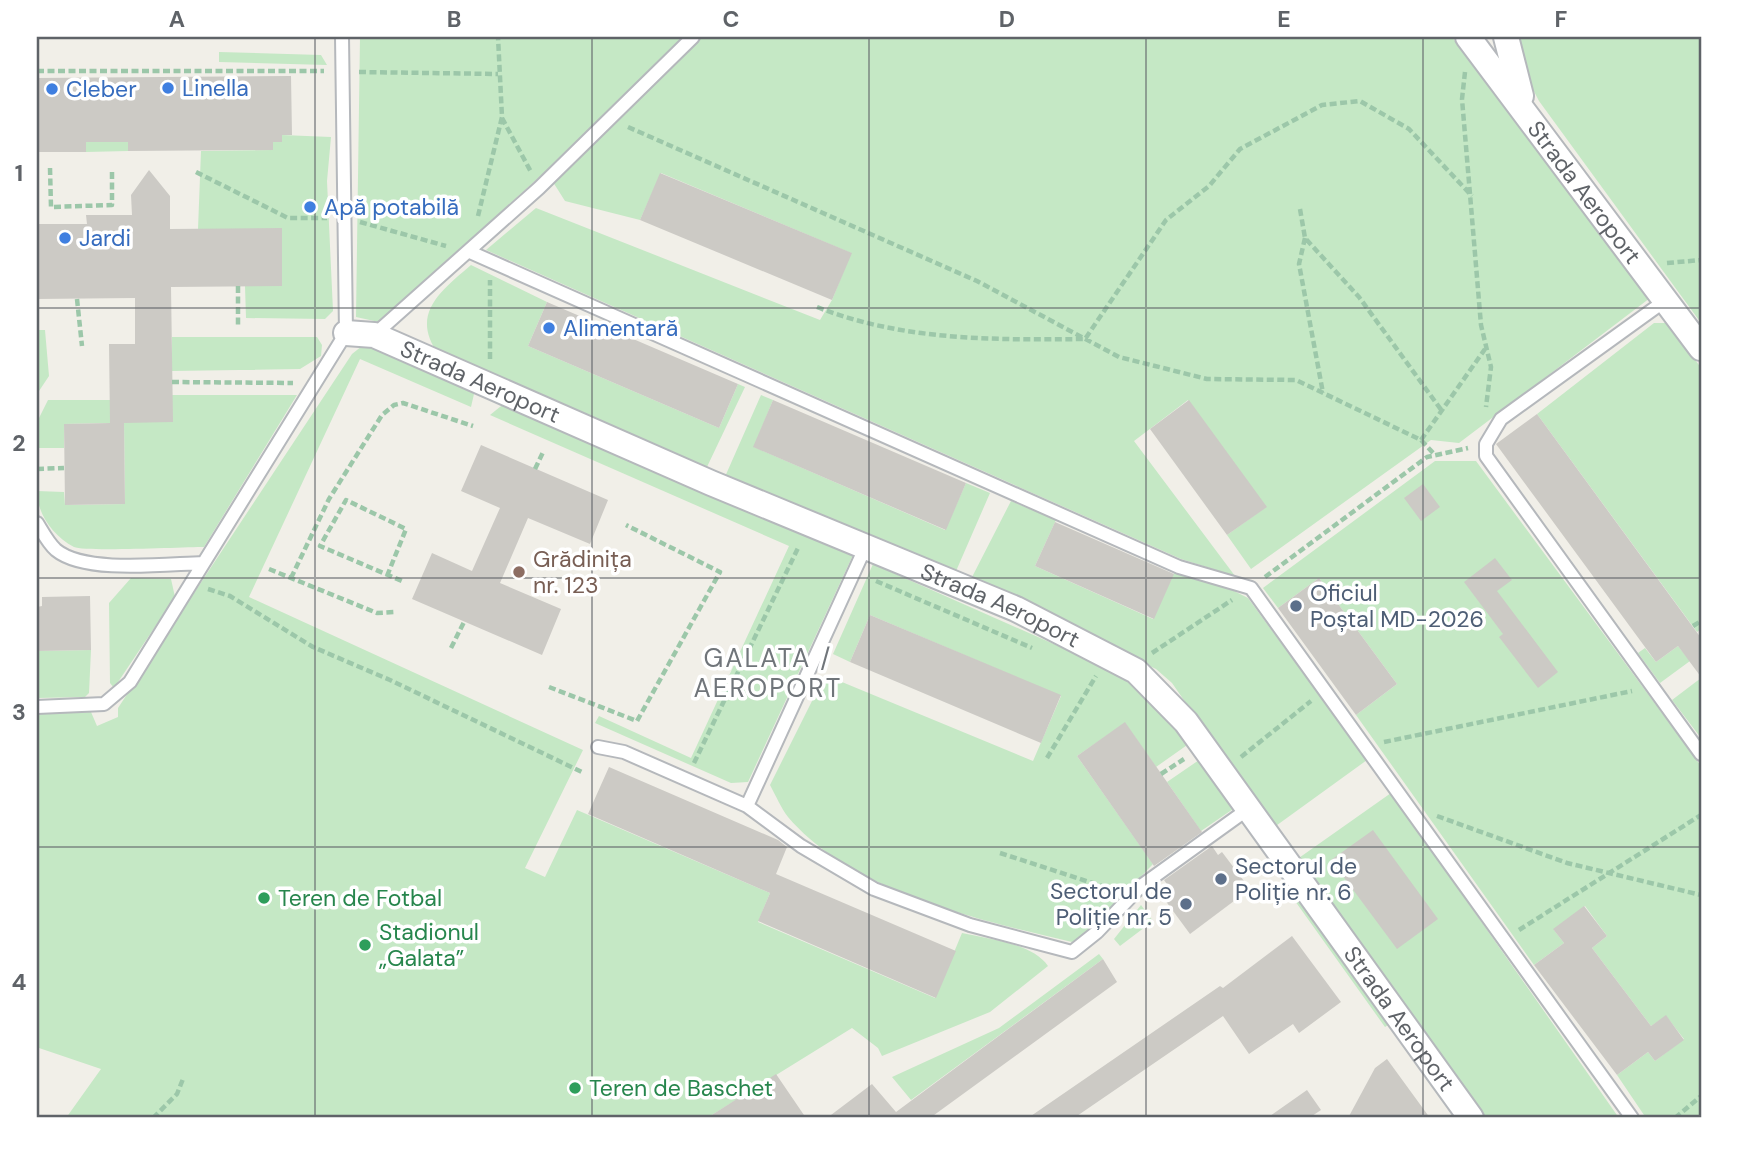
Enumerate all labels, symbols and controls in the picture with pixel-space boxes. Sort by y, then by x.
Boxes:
text: A [169,4,185,34]
text: B [447,4,461,34]
text: C [723,4,739,34]
text: D [999,4,1015,34]
text: E [1277,4,1291,34]
text: F [1555,4,1568,34]
place label: Linella [182,73,249,103]
place label: Cleber [66,74,137,104]
marker: Linella [160,80,176,96]
marker: Cleber [44,81,60,97]
street label: Strada Aeroport [1521,115,1648,270]
text: 1 [15,158,23,188]
place label: Apă potabilă [324,192,459,222]
marker: Apă potabilă [302,199,318,215]
place label: Jardi [79,223,131,253]
marker: Jardi [57,230,73,246]
place label: Alimentară [563,313,678,343]
marker: Alimentară [541,320,557,336]
street label: Strada Aeroport [396,333,565,430]
text: 2 [12,428,26,458]
place label: Grădinița nr. 123 [533,544,632,600]
street label: Strada Aeroport [916,556,1085,654]
marker: Grădinița nr. 123 [511,564,527,580]
place label: Oficiul Poștal MD-2026 [1310,578,1484,634]
marker: Oficiul Poștal MD-2026 [1288,598,1304,614]
district label: GALATA / AEROPORT [694,641,842,705]
text: 3 [12,697,26,727]
place label: Sectorul de Poliție nr. 6 [1235,851,1357,907]
marker: Sectorul de Poliție nr. 6 [1213,871,1229,887]
place label: Sectorul de Poliție nr. 5 [1050,876,1172,932]
place label: Teren de Fotbal [278,883,442,913]
marker: Teren de Fotbal [256,890,272,906]
marker: Sectorul de Poliție nr. 5 [1178,896,1194,912]
place label: Stadionul „Galata” [379,917,479,973]
marker: Stadionul „Galata” [357,937,373,953]
street label: Strada Aeroport [1337,940,1462,1097]
text: 4 [12,967,27,997]
place label: Teren de Baschet [589,1073,773,1103]
marker: Teren de Baschet [567,1080,583,1096]

